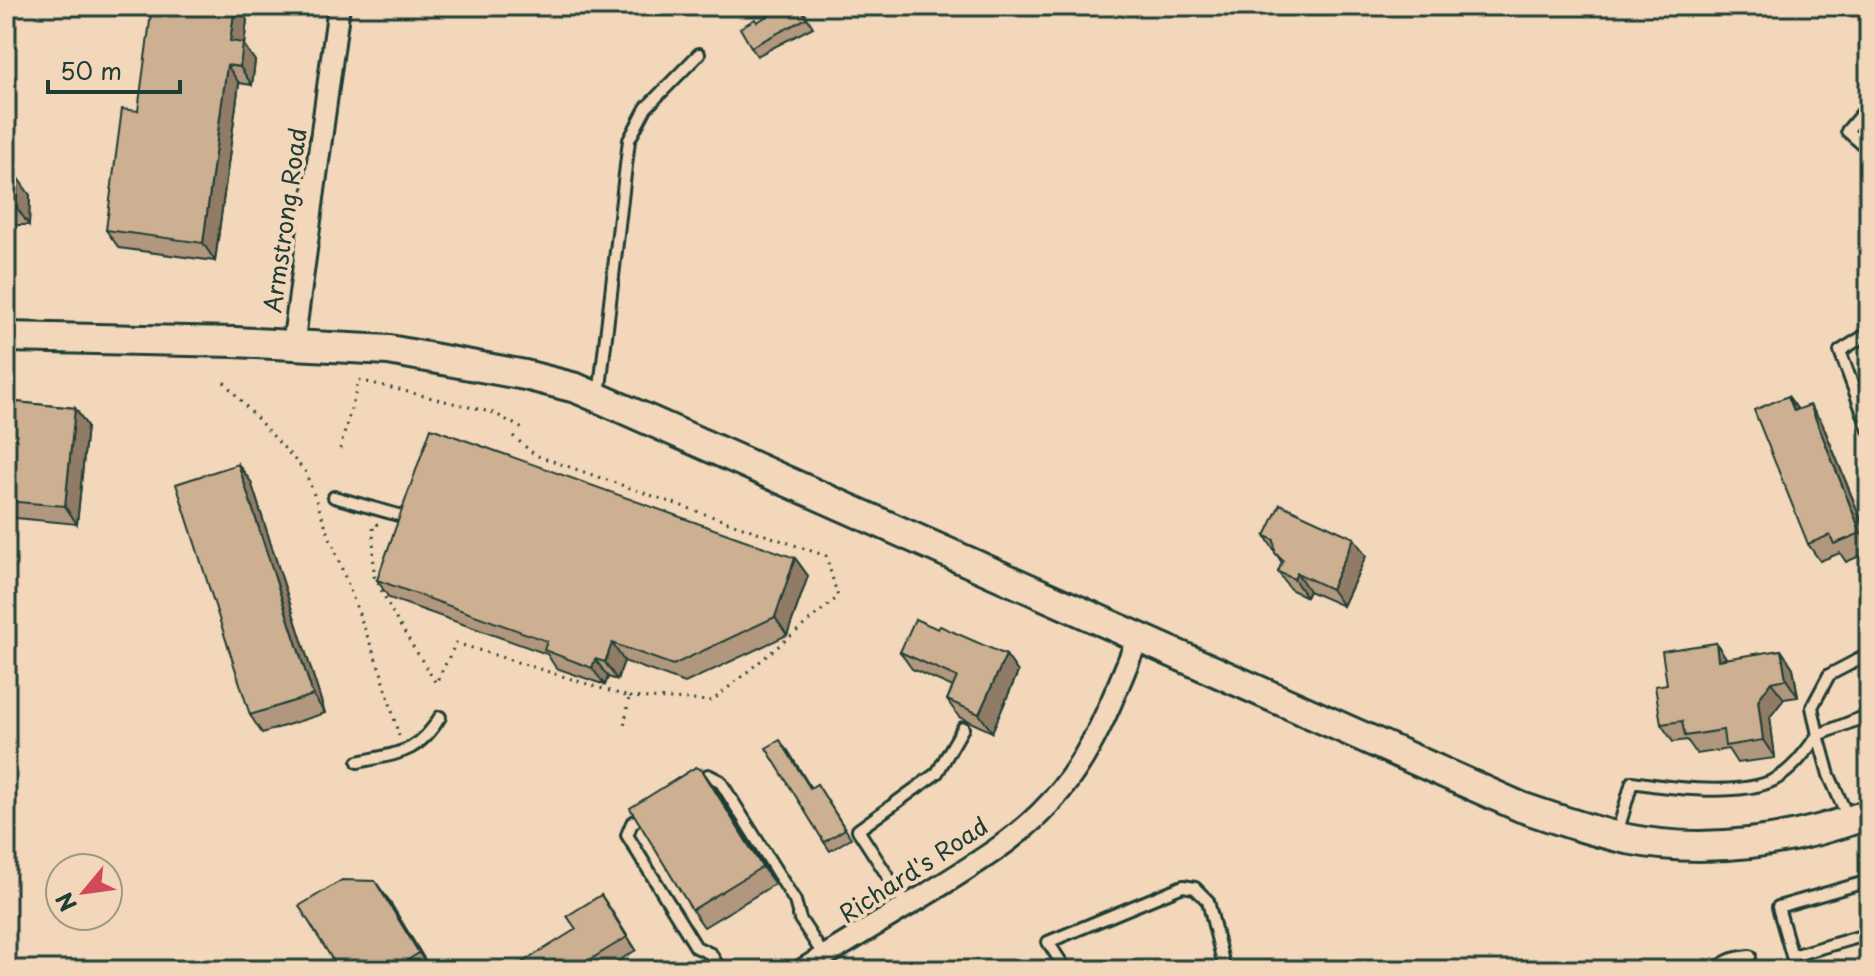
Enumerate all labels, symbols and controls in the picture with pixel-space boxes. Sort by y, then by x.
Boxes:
scale bar [48,44,180,94]
text: 50 m [60,52,122,88]
street label: Armstrong Road [253,125,315,315]
street label: Richard's Road [831,807,995,931]
north arrow [44,852,124,932]
text: N [47,887,84,918]

